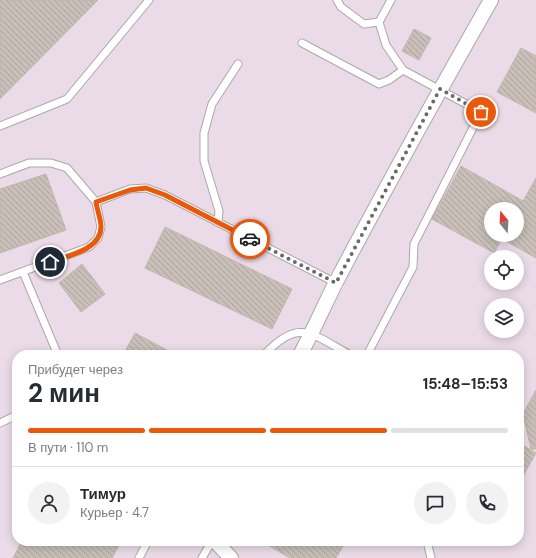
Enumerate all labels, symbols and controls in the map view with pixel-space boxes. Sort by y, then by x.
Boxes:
pin [464,95,498,129]
icon: bag [470,101,492,123]
north arrow [484,202,524,242]
map controls [484,202,524,338]
courier [230,219,270,259]
icon: car [239,228,261,250]
pin [33,245,67,279]
button: locate [484,250,524,290]
icon: home [39,251,61,273]
button: layers [484,298,524,338]
text: Прибудет через [28,361,123,378]
text: 15:48–15:53 [423,374,508,394]
text: 2 мин [28,376,100,410]
text: В пути · 110 m [28,439,108,456]
button: person [28,482,70,524]
button: chat [414,482,456,524]
button: phone [466,482,508,524]
text: Тимур [80,484,126,504]
text: Курьер · 4.7 [80,504,149,521]

